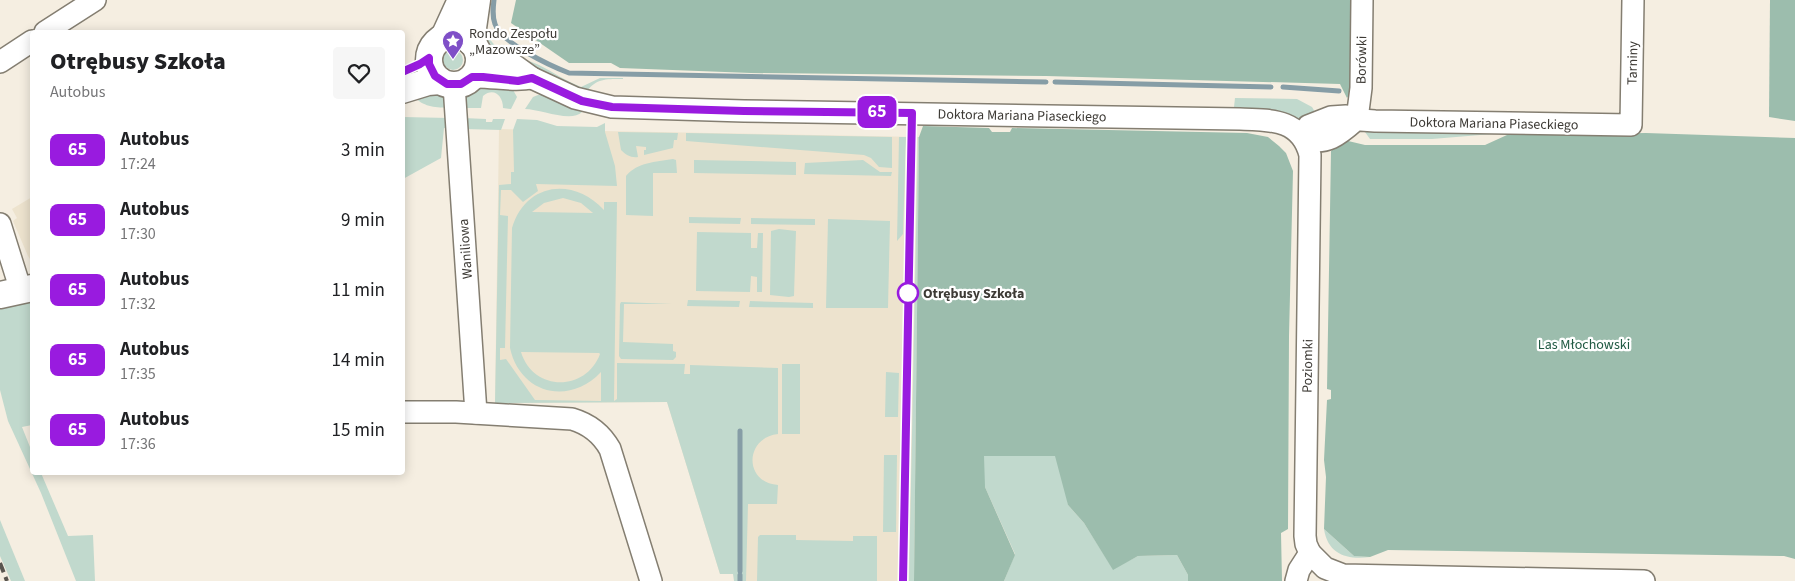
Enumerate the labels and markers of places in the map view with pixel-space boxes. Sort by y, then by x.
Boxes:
place label: Rondo Zespołu „Mazowsze” [469,24,557,60]
place icon: Rondo Zespołu „Mazowsze” [441,29,465,60]
marker: Otrębusy Szkoła [897,282,919,304]
place label: Otrębusy Szkoła [923,284,1024,304]

